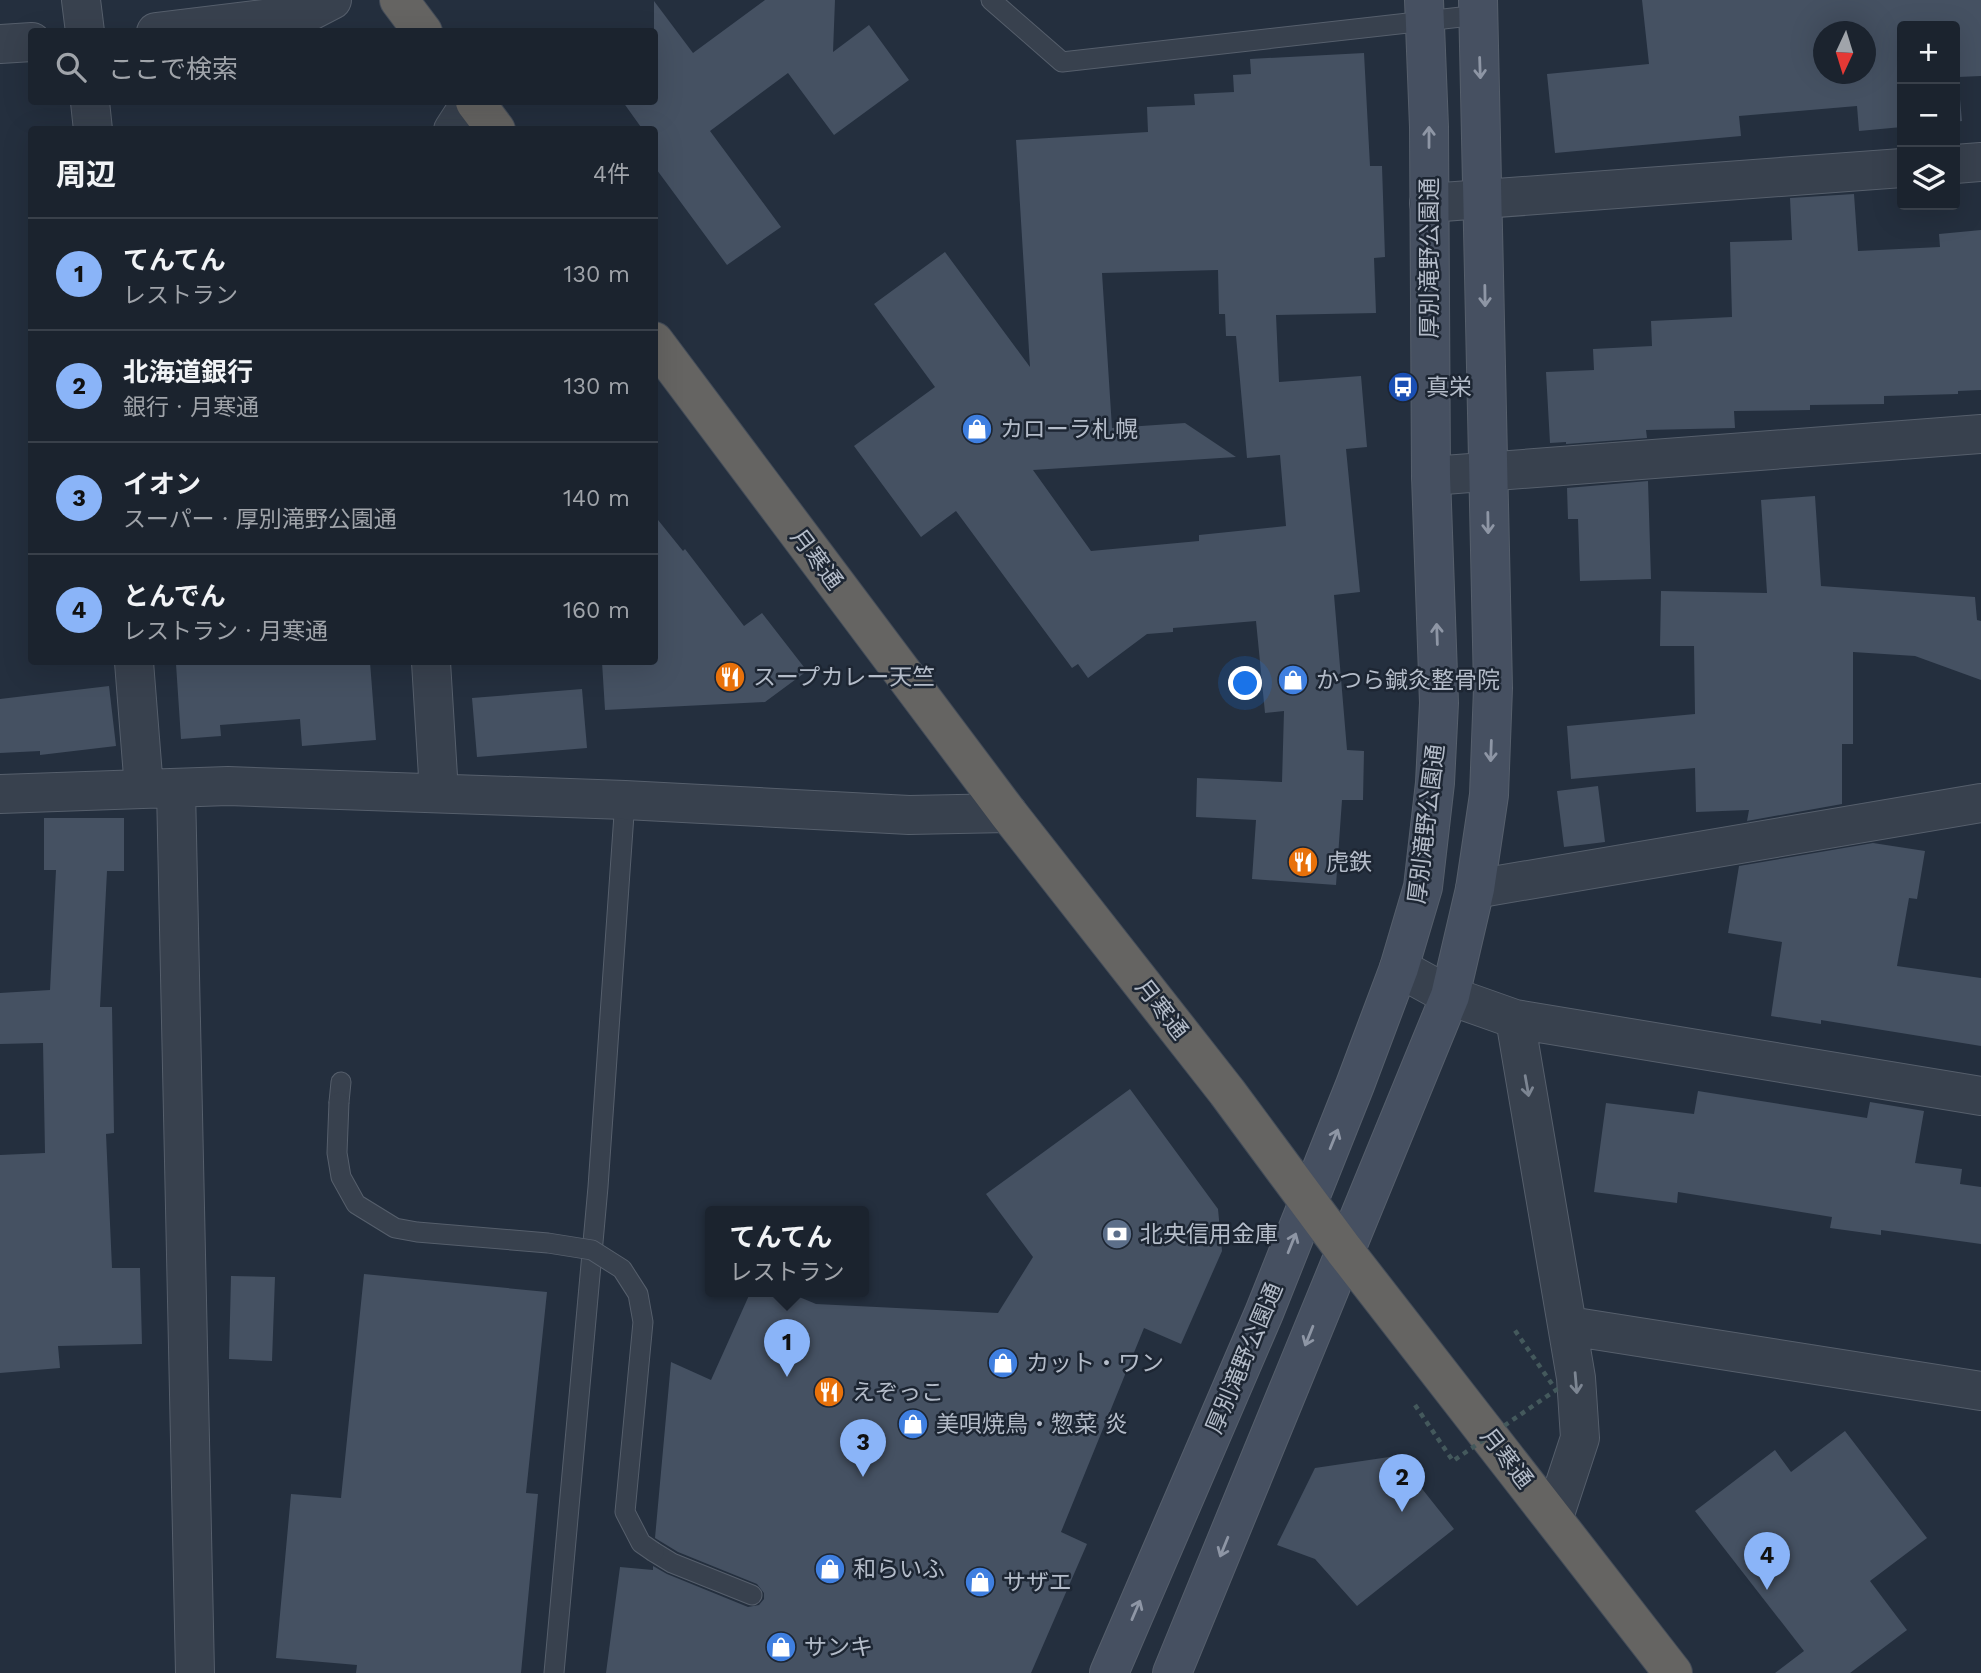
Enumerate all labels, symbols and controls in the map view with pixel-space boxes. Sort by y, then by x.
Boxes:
north arrow [1813,21,1876,84]
map controls [1897,21,1960,210]
button: + [1897,21,1960,84]
search box [28,28,658,105]
icon: search [52,48,90,86]
text: ここで検索 [108,54,238,84]
one-way arrow [1474,56,1487,79]
button: − [1897,84,1960,147]
one-way arrow [1422,126,1436,149]
button: layers [1897,147,1960,210]
text: 周辺 [56,157,116,192]
text: 4件 [593,161,630,188]
street label: 厚別滝野公園通 [1416,178,1443,339]
text: てんてん [123,245,226,275]
text: 1 [74,261,84,288]
text: 130 m [564,261,630,288]
text: レストラン [123,282,238,309]
one-way arrow [1478,284,1492,307]
text: 北海道銀行 [123,357,253,387]
bus stop icon: 真栄 [1386,370,1420,404]
text: 2 [72,373,86,400]
text: 130 m [564,373,630,400]
place label: 真栄 [1426,374,1472,401]
text: 銀行 · 月寒通 [123,394,259,421]
shop icon: カローラ札幌 [960,412,994,446]
place label: カローラ札幌 [1000,416,1138,443]
text: イオン [123,469,201,499]
text: 3 [72,485,86,512]
text: 140 m [563,485,630,512]
text: スーパー · 厚別滝野公園通 [123,506,397,533]
one-way arrow [1482,511,1495,534]
street label: 月寒通 [785,524,848,595]
text: とんでん [123,581,226,611]
text: 4 [72,597,86,624]
text: 160 m [563,597,630,624]
text: レストラン · 月寒通 [123,618,328,645]
one-way arrow [1430,623,1443,646]
restaurant icon: スープカレー天竺 [713,660,747,694]
shop icon: かつら鍼灸整骨院 [1276,663,1310,697]
place label: スープカレー天竺 [753,664,936,691]
your location [1228,666,1262,700]
place label: かつら鍼灸整骨院 [1316,667,1500,694]
one-way arrow [1484,739,1497,762]
street label: 厚別滝野公園通 [1403,743,1450,906]
restaurant icon: 虎鉄 [1286,845,1320,879]
place label: 虎鉄 [1326,849,1372,876]
street label: 月寒通 [1130,974,1193,1045]
one-way arrow [1521,1074,1534,1097]
one-way arrow [1328,1129,1341,1151]
popup [705,1206,869,1297]
bank icon: 北央信用金庫 [1100,1217,1134,1251]
place label: 北央信用金庫 [1140,1221,1278,1248]
text: てんてん [730,1222,832,1252]
one-way arrow [1286,1233,1299,1254]
text: レストラン [730,1259,845,1286]
street label: 厚別滝野公園通 [1201,1279,1288,1438]
pin: 1 [764,1319,810,1377]
one-way arrow [1302,1325,1315,1346]
shop icon: カット・ワン [986,1346,1020,1380]
place label: カット・ワン [1026,1350,1164,1377]
one-way arrow [1570,1371,1583,1394]
restaurant icon: えぞっこ [812,1375,846,1409]
place label: えぞっこ [852,1379,944,1406]
shop icon: 美唄焼鳥・惣菜 炎 [896,1407,930,1441]
place label: 美唄焼鳥・惣菜 炎 [936,1411,1128,1438]
pin: 3 [840,1419,886,1477]
street label: 月寒通 [1475,1423,1538,1494]
pin: 2 [1379,1454,1425,1512]
pin: 4 [1744,1532,1790,1590]
one-way arrow [1216,1536,1229,1557]
shop icon: 和らいふ [813,1552,847,1586]
place label: 和らいふ [853,1556,945,1583]
shop icon: サザエ [963,1565,997,1599]
place label: サザエ [1003,1569,1072,1596]
one-way arrow [1130,1600,1143,1622]
shop icon: サンキ [764,1630,798,1664]
place label: サンキ [804,1634,873,1661]

